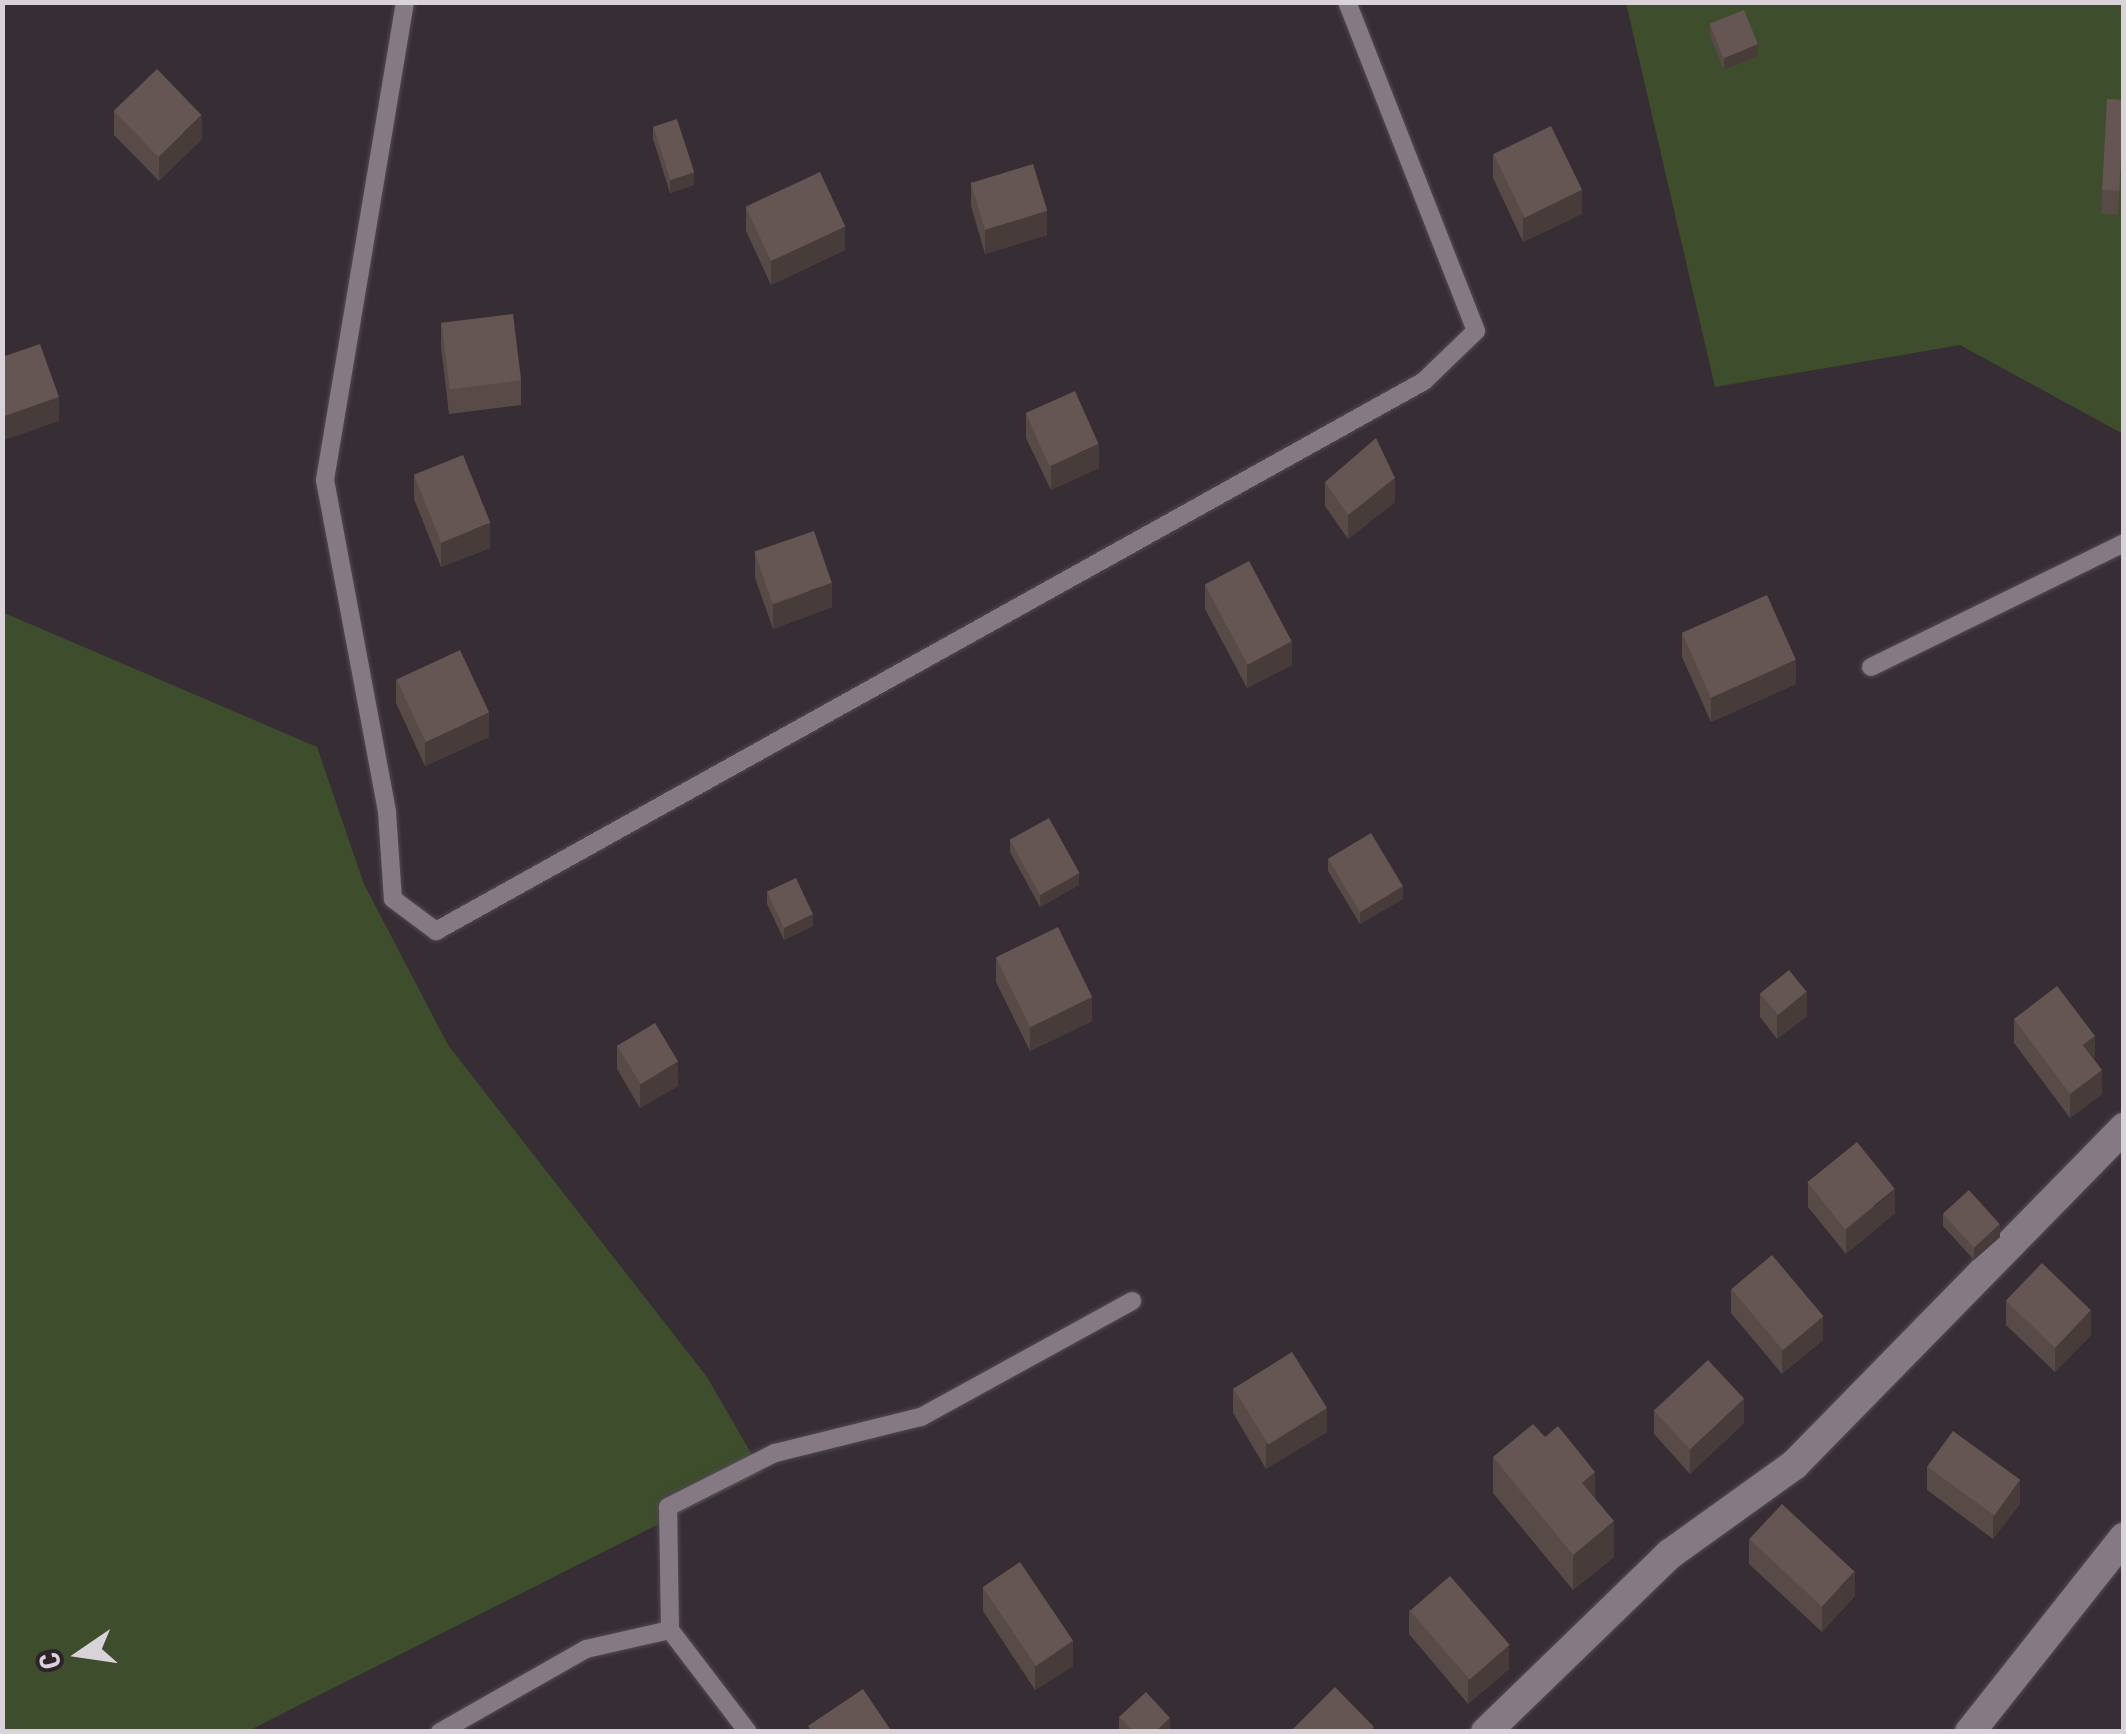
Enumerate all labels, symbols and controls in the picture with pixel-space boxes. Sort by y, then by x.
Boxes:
north arrow [30,1604,130,1704]
text: С [32,1649,68,1672]

